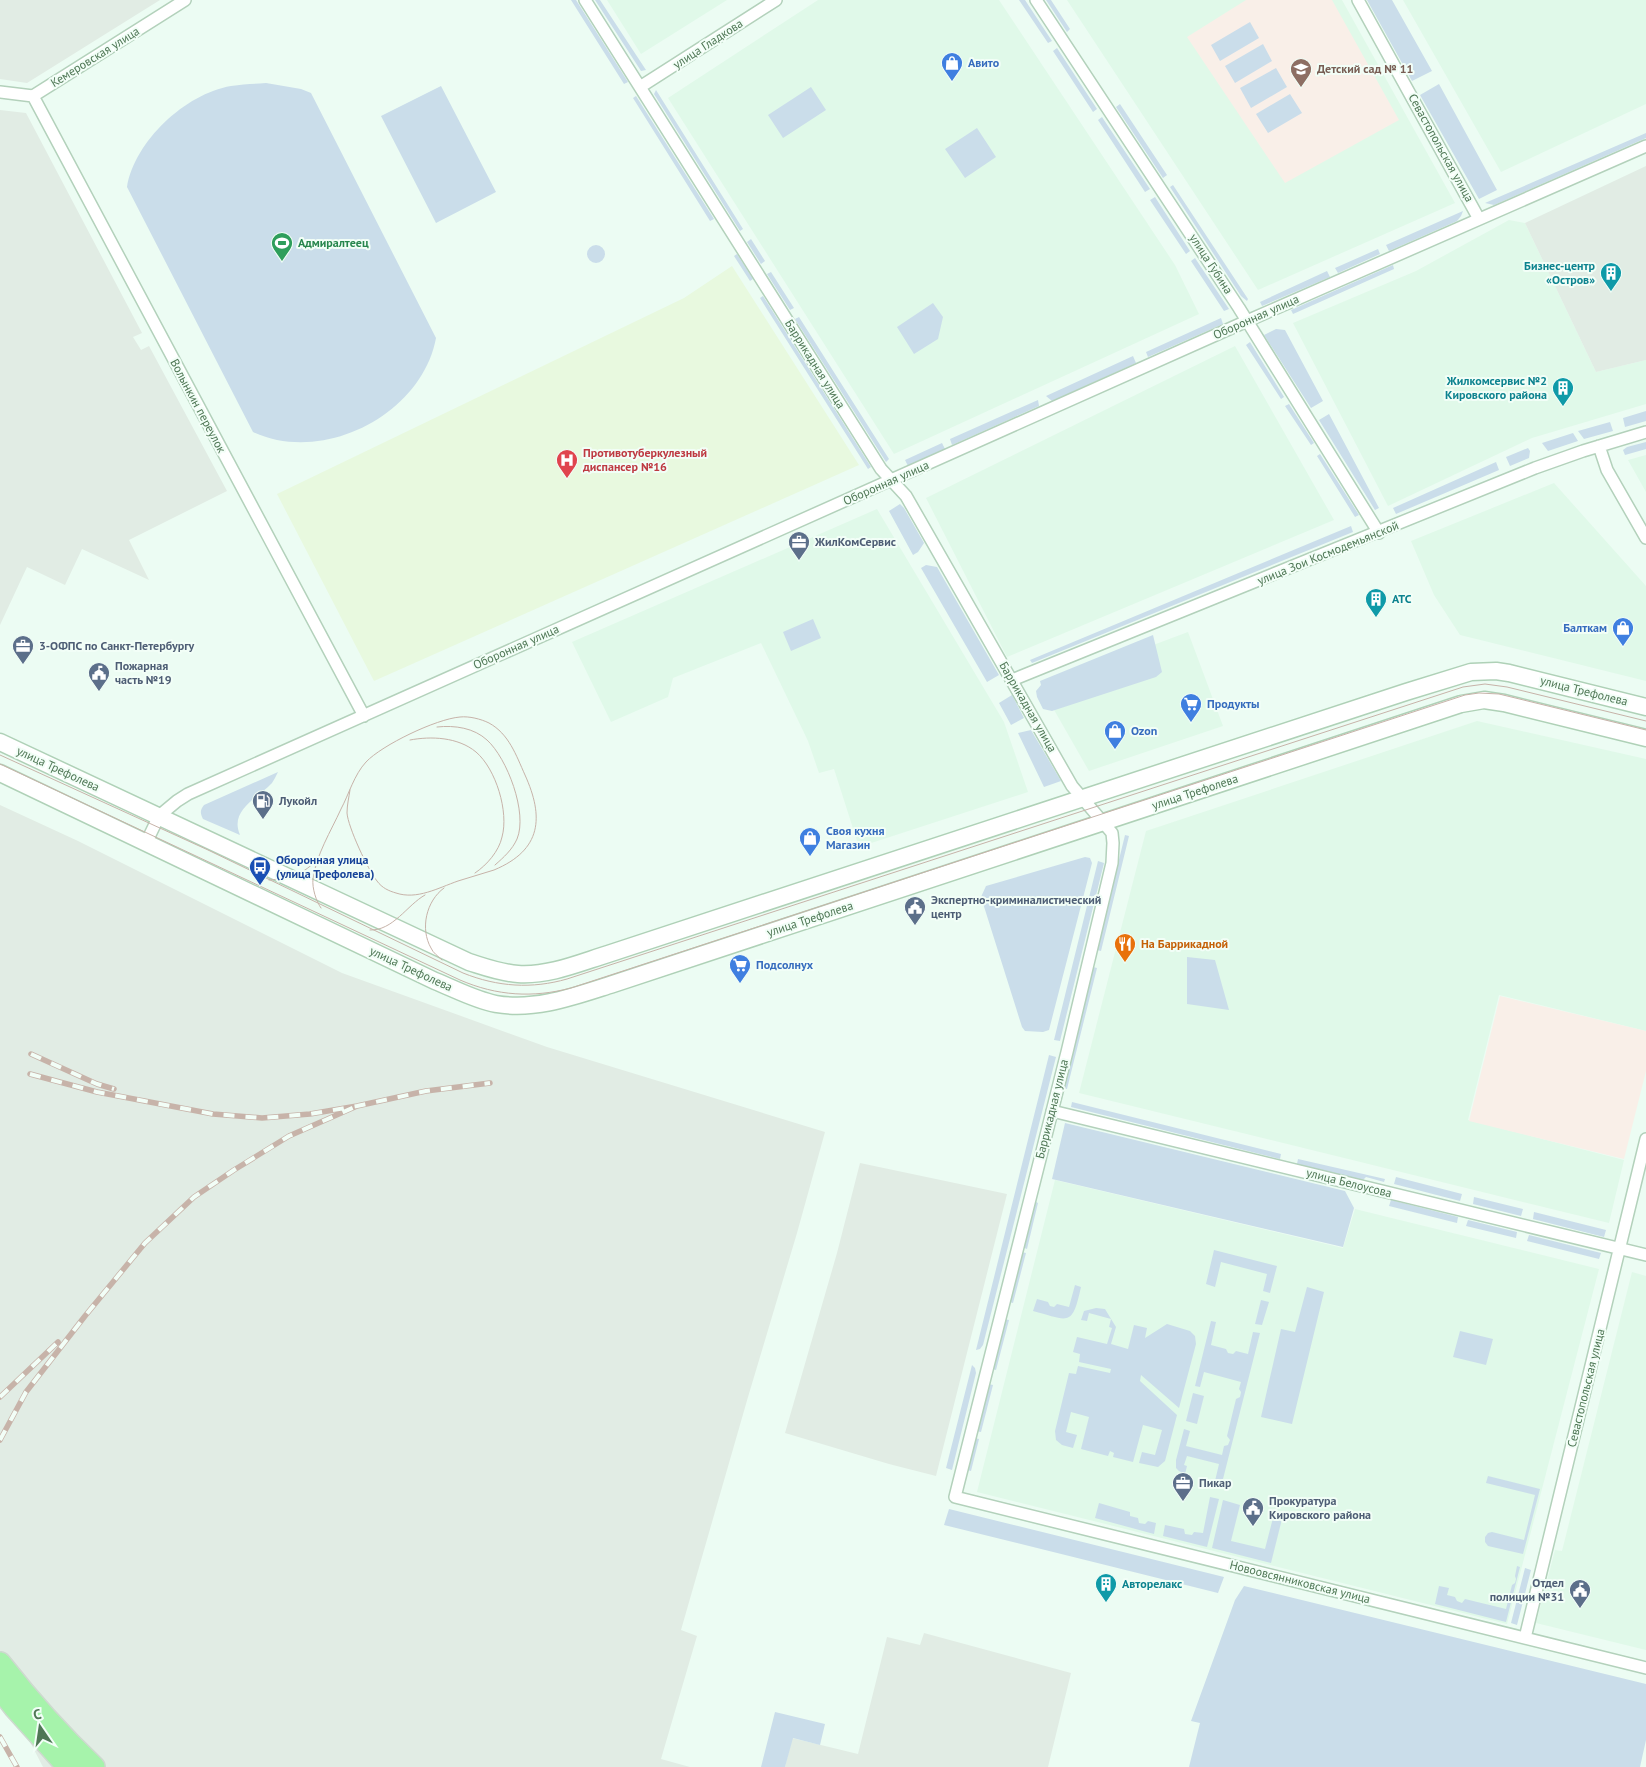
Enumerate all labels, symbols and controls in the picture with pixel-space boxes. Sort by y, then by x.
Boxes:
street label: улица Гладкова [670,15,746,72]
street label: Кемеровская улица [48,23,142,90]
shop icon: Авито [940,51,964,82]
place label: Авито [968,55,1000,70]
school or university icon: Детский сад № 11 [1289,57,1313,88]
place label: Детский сад № 11 [1317,61,1413,76]
street label: Севастопольская улица [1405,91,1477,205]
sports icon: Адмиралтеец [270,231,294,262]
street label: улица Губина [1186,231,1236,297]
place label: Адмиралтеец [298,235,369,250]
place label: Бизнес-центр «Остров» [1524,258,1596,287]
building icon: Бизнес-центр «Остров» [1599,261,1623,292]
street label: Оборонная улица [1211,291,1301,342]
street label: Баррикадная улица [782,316,849,411]
street label: Волынкин переулок [167,356,230,456]
place label: Жилкомсервис №2 Кировского района [1445,373,1547,402]
building icon: Жилкомсервис №2 Кировского района [1551,376,1575,407]
place label: Противотуберкулезный диспансер №16 [582,445,707,474]
hospital icon: Противотуберкулезный диспансер №16 [555,448,579,479]
street label: Оборонная улица [841,457,931,508]
street label: улица Зои Космодемьянской [1255,517,1401,588]
office icon: ЖилКомСервис [787,530,811,561]
place label: ЖилКомСервис [814,534,896,549]
building icon: АТС [1364,587,1388,618]
place label: АТС [1392,591,1412,606]
shop icon: Балткам [1611,616,1635,647]
place label: Балткам [1563,620,1607,635]
street label: Оборонная улица [471,621,561,672]
office icon: 3-ОФПС по Санкт-Петербургу [11,634,35,665]
place label: 3-ОФПС по Санкт-Петербургу [39,638,194,653]
place label: Пожарная часть №19 [115,658,172,687]
street label: Баррикадная улица [996,659,1060,755]
public building icon: Пожарная часть №19 [87,661,111,692]
street label: улица Трефолева [1539,672,1630,709]
supermarket icon: Продукты [1179,692,1203,723]
place label: Продукты [1207,696,1259,711]
shop icon: Ozon [1103,719,1127,750]
place label: Ozon [1131,723,1157,738]
street label: улица Трефолева [14,743,102,794]
street label: улица Трефолева [1150,771,1240,813]
fuel station icon: Лукойл [251,789,275,820]
place label: Лукойл [278,793,317,808]
place label: Своя кухня Магазин [826,823,885,852]
shop icon: Своя кухня Магазин [798,826,822,857]
place label: Оборонная улица (улица Трефолева) [276,852,374,881]
bus stop icon: Оборонная улица (улица Трефолева) [248,855,272,886]
place label: Экспертно-криминалистический центр [931,892,1101,921]
public building icon: Экспертно-криминалистический центр [903,895,927,926]
street label: улица Трефолева [765,898,855,940]
restaurant icon: На Баррикадной [1113,932,1137,963]
place label: На Баррикадной [1141,936,1228,951]
street label: улица Трефолева [367,943,455,994]
supermarket icon: Подсолнух [728,953,752,984]
place label: Подсолнух [756,957,814,972]
street label: Баррикадная улица [1032,1057,1071,1160]
street label: улица Белоусова [1305,1165,1393,1200]
street label: Севастопольская улица [1564,1327,1607,1449]
office icon: Пикар [1171,1471,1195,1502]
place label: Пикар [1199,1475,1232,1490]
place label: Прокуратура Кировского района [1269,1493,1371,1522]
public building icon: Прокуратура Кировского района [1241,1496,1265,1527]
street label: Новоовсянниковская улица [1228,1557,1372,1606]
building icon: Авторелакс [1094,1572,1118,1603]
place label: Отдел полиции №31 [1490,1575,1564,1604]
place label: Авторелакс [1122,1576,1182,1591]
public building icon: Отдел полиции №31 [1568,1578,1592,1609]
north arrow [15,1702,65,1752]
text: С [31,1705,43,1724]

